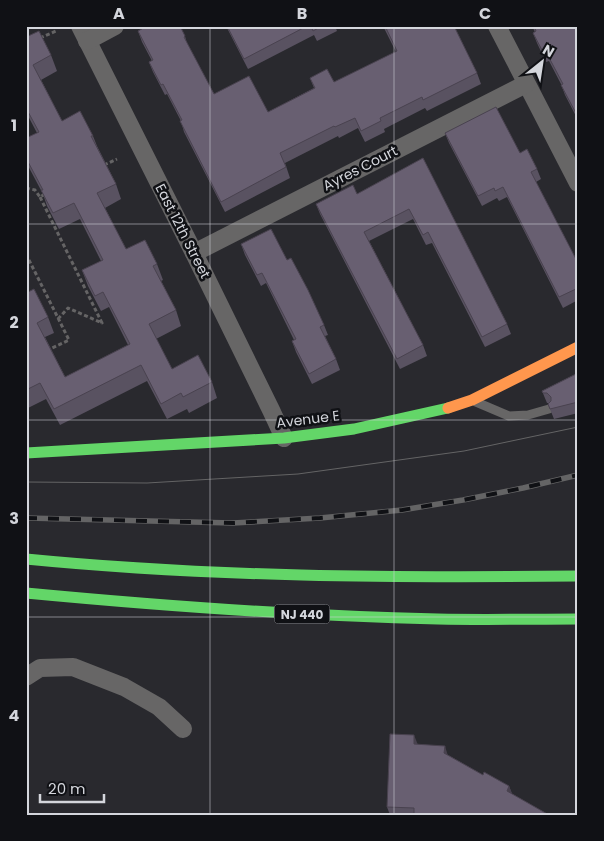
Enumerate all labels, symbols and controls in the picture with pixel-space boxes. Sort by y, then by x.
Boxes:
text: A [113,2,125,25]
text: B [297,2,307,25]
text: C [479,2,491,25]
north arrow [516,38,566,88]
text: N [539,39,558,62]
text: 1 [11,114,17,137]
street label: Ayres Court [319,141,401,195]
street label: East 12th Street [150,180,216,282]
text: 2 [9,311,19,334]
street label: Avenue E [275,405,341,433]
text: 3 [9,507,19,530]
road number: NJ 440 [274,604,330,624]
text: 4 [9,704,20,727]
scale bar [40,771,104,803]
text: 20 m [48,778,86,799]

